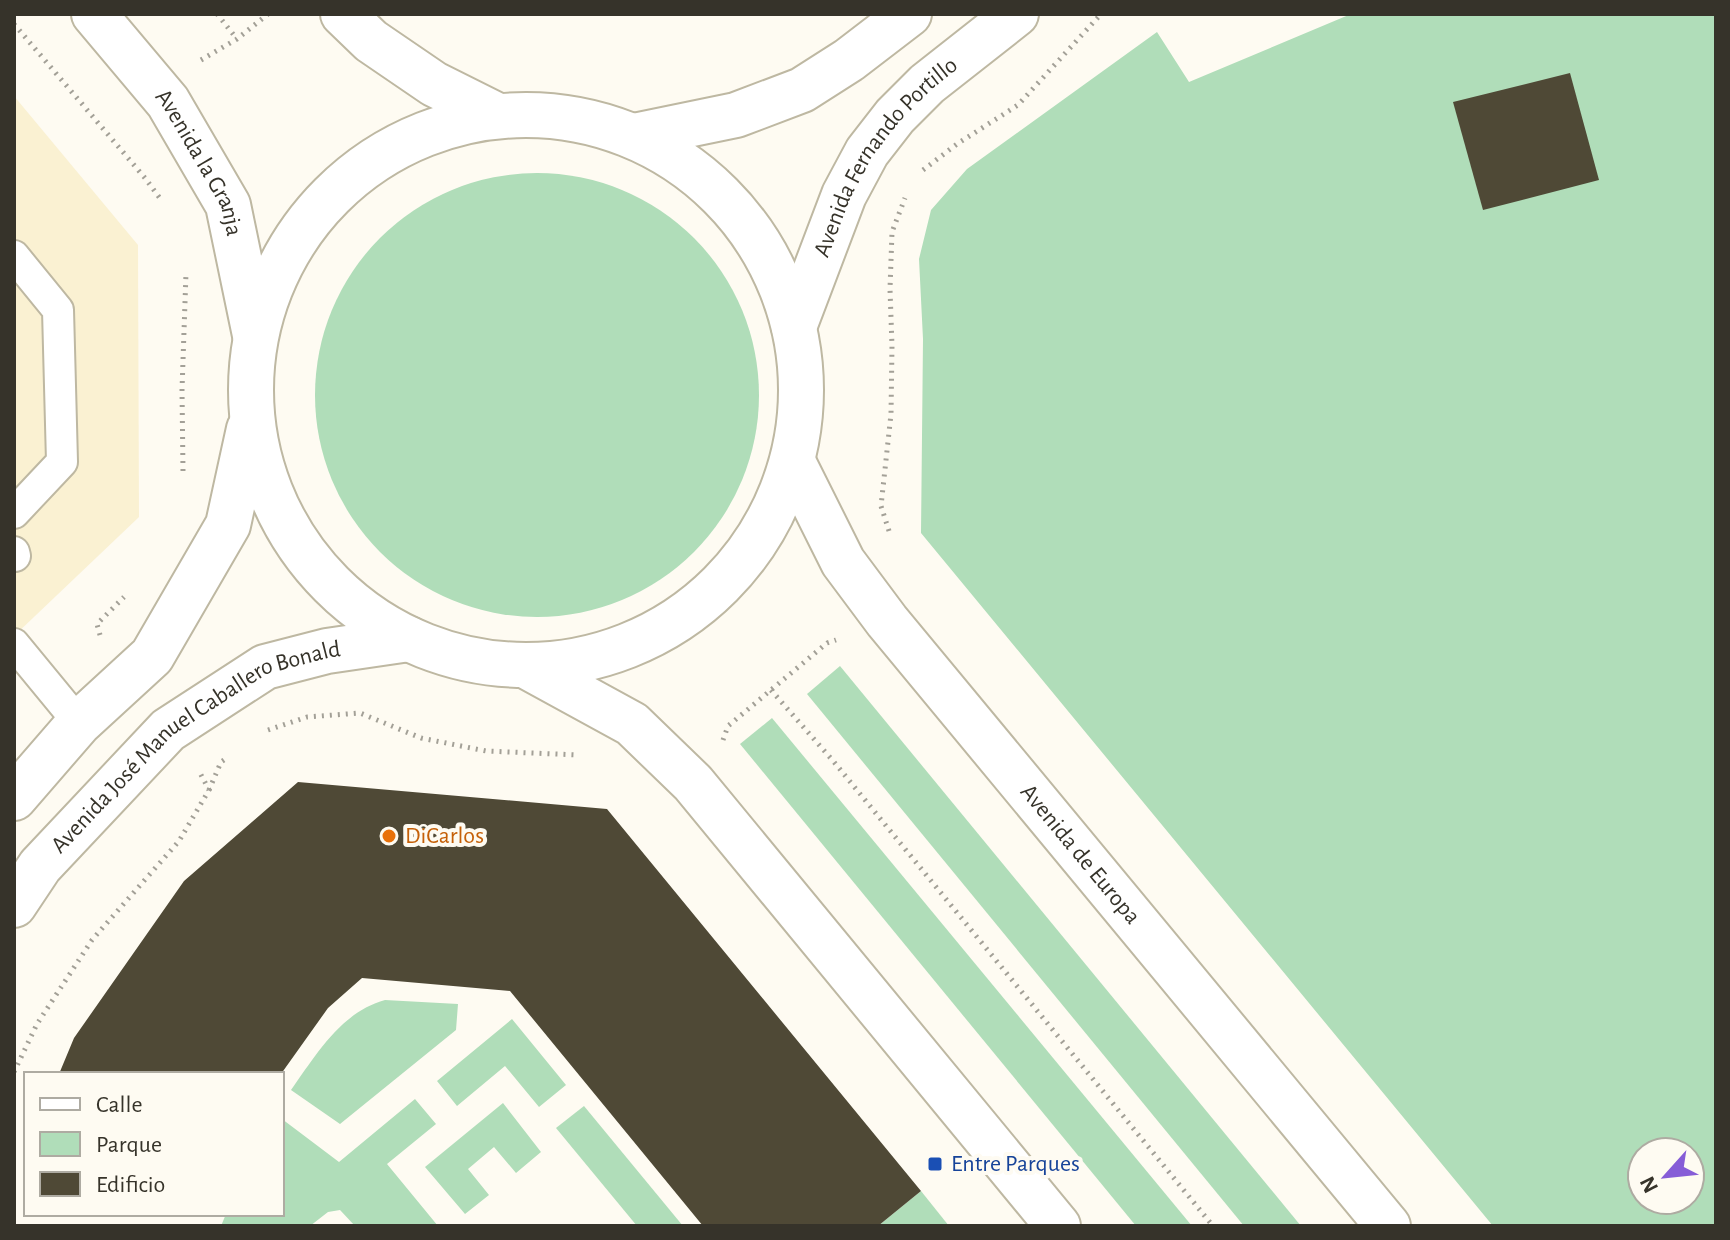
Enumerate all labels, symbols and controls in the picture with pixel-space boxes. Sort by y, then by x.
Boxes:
street label: Avenida Fernando Portillo [810,53,962,260]
street label: Avenida la Granja [151,85,246,238]
street label: Avenida José Manuel Caballero Bonald [47,637,342,858]
street label: Avenida de Europa [1016,780,1145,929]
place label: DiCarlos [405,824,484,848]
marker: DiCarlos [380,827,398,845]
legend [24,1072,284,1216]
text: Calle [96,1093,143,1117]
text: Parque [96,1133,162,1157]
north arrow [1626,1136,1706,1216]
place label: Entre Parques [951,1152,1080,1176]
marker: Entre Parques [926,1155,944,1173]
text: Edificio [96,1173,165,1197]
text: N [1636,1173,1662,1196]

